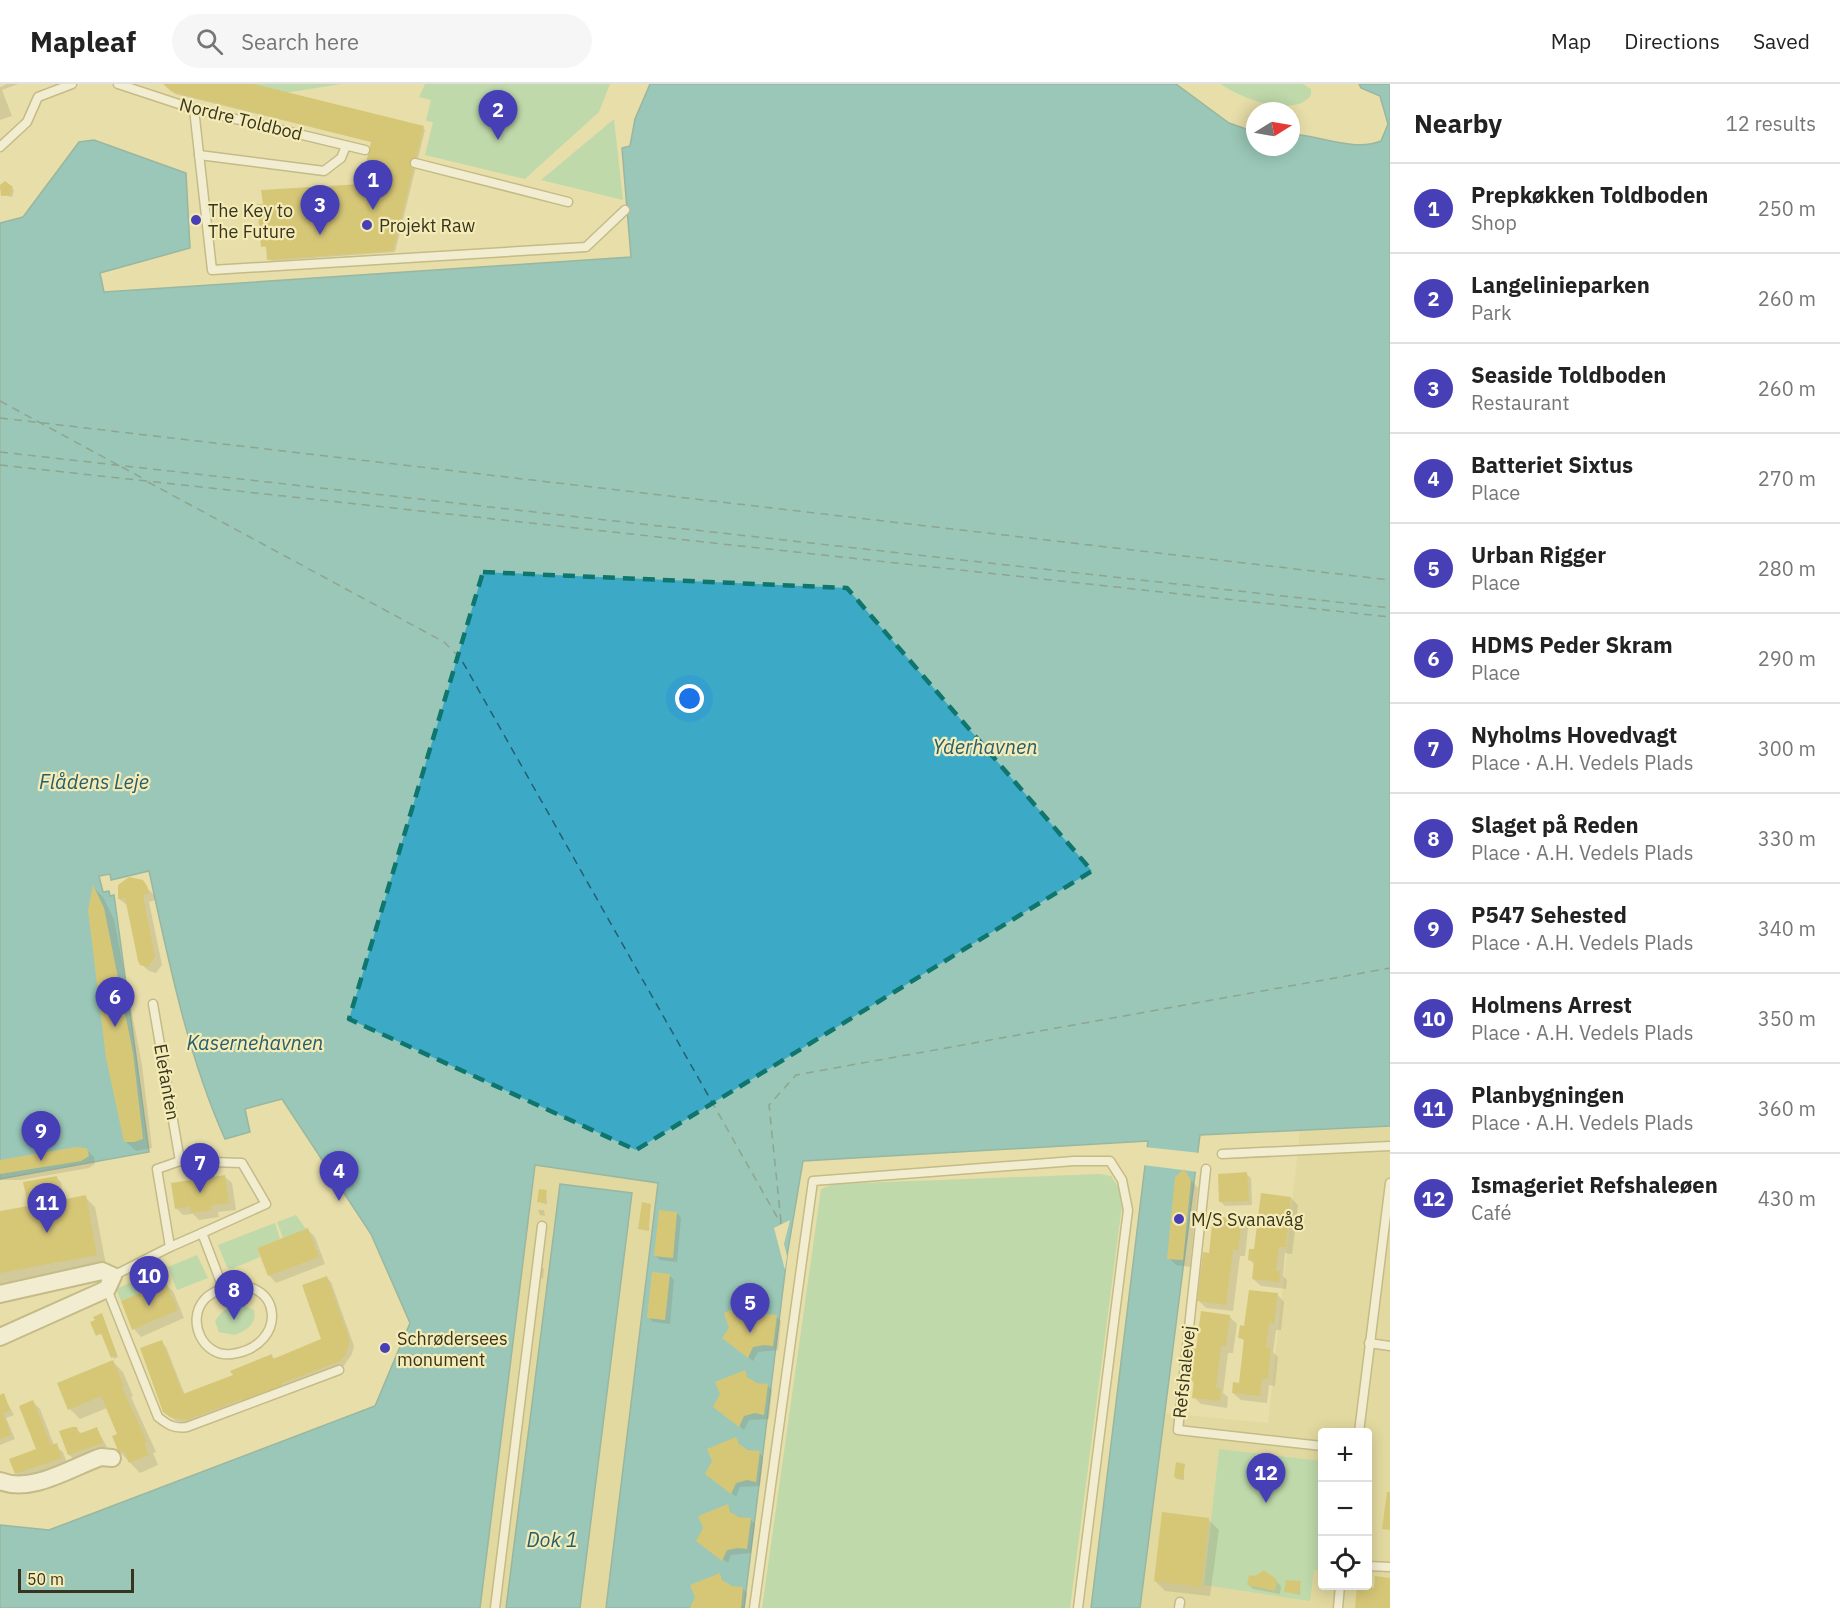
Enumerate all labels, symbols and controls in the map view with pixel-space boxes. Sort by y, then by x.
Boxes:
search box [172,14,592,68]
text: Mapleaf [30,23,136,60]
icon: search [193,25,226,58]
text: Search here [241,27,359,56]
text: Map [1551,27,1591,55]
text: Directions [1624,27,1720,55]
text: Saved [1753,27,1810,55]
pin: 2 [478,91,518,140]
street label: Nordre Toldbod [177,93,305,145]
north arrow [1246,102,1300,156]
text: Nearby [1414,106,1502,140]
text: 12 results [1726,110,1816,137]
pin: 1 [354,160,392,210]
text: Prepkøkken Toldboden [1471,180,1708,209]
pin: 3 [300,186,340,235]
text: 1 [1428,195,1440,222]
text: 250 m [1758,195,1816,222]
place label: The Key to The Future [208,199,296,243]
text: Shop [1471,209,1517,236]
marker: The Key to The Future [189,213,203,227]
place label: Projekt Raw [379,214,475,237]
marker: Projekt Raw [360,218,374,232]
text: Langelinieparken [1471,270,1650,299]
text: 2 [1428,285,1440,312]
text: 260 m [1758,285,1816,312]
text: Park [1471,299,1511,326]
text: Seaside Toldboden [1471,360,1666,389]
text: 3 [1428,375,1440,402]
text: 260 m [1758,375,1816,402]
text: Restaurant [1471,389,1569,416]
text: Batteriet Sixtus [1471,450,1633,479]
text: 4 [1428,465,1440,492]
text: 270 m [1758,465,1816,492]
text: Place [1471,479,1520,506]
text: Urban Rigger [1471,540,1606,569]
text: 5 [1428,555,1440,582]
text: 280 m [1758,555,1816,582]
text: Place [1471,569,1520,596]
text: HDMS Peder Skram [1471,630,1673,659]
text: 6 [1428,645,1440,672]
text: 290 m [1758,645,1816,672]
text: Place [1471,659,1520,686]
your location [675,684,704,713]
text: Nyholms Hovedvagt [1471,720,1677,749]
water label: Yderhavnen [933,733,1037,760]
text: 7 [1428,735,1440,762]
text: 300 m [1758,735,1816,762]
text: Place · A.H. Vedels Plads [1471,749,1694,776]
water label: Flådens Leje [39,768,149,795]
text: Slaget på Reden [1471,810,1639,839]
text: 8 [1428,825,1440,852]
text: 330 m [1758,825,1816,852]
text: Place · A.H. Vedels Plads [1471,839,1694,866]
text: P547 Sehested [1471,900,1627,929]
text: 9 [1428,915,1440,942]
text: 340 m [1758,915,1816,942]
text: Place · A.H. Vedels Plads [1471,929,1694,956]
pin: 6 [96,978,134,1027]
text: Holmens Arrest [1471,990,1632,1019]
text: 10 [1422,1005,1446,1032]
text: 350 m [1758,1005,1816,1032]
text: Place · A.H. Vedels Plads [1471,1019,1694,1046]
water label: Kasernehavnen [187,1029,323,1056]
street label: Elefanten [149,1042,185,1122]
text: Planbygningen [1471,1080,1624,1109]
text: 11 [1422,1095,1446,1122]
text: 360 m [1758,1095,1816,1122]
text: Place · A.H. Vedels Plads [1471,1109,1694,1136]
pin: 9 [22,1112,60,1161]
pin: 7 [180,1144,220,1193]
pin: 4 [320,1152,358,1201]
text: Ismageriet Refshaleøen [1471,1170,1718,1199]
pin: 11 [28,1184,66,1233]
text: 12 [1422,1185,1446,1212]
text: 430 m [1758,1185,1816,1212]
text: Café [1471,1199,1511,1226]
place label: M/S Svanavåg [1191,1208,1304,1231]
marker: M/S Svanavåg [1172,1212,1186,1226]
pin: 10 [130,1256,168,1306]
pin: 8 [214,1270,254,1320]
pin: 5 [730,1284,770,1333]
street label: Refshalevej [1168,1324,1200,1420]
place label: Schrødersees monument [397,1327,508,1371]
marker: Schrødersees monument [378,1341,392,1355]
map controls [1318,1428,1372,1590]
button: + [1318,1428,1372,1482]
pin: 12 [1246,1454,1286,1503]
button: − [1318,1482,1372,1536]
water label: Dok 1 [526,1526,578,1553]
button: locate [1318,1536,1372,1590]
scale bar [18,1566,134,1594]
text: 50 m [27,1569,64,1589]

